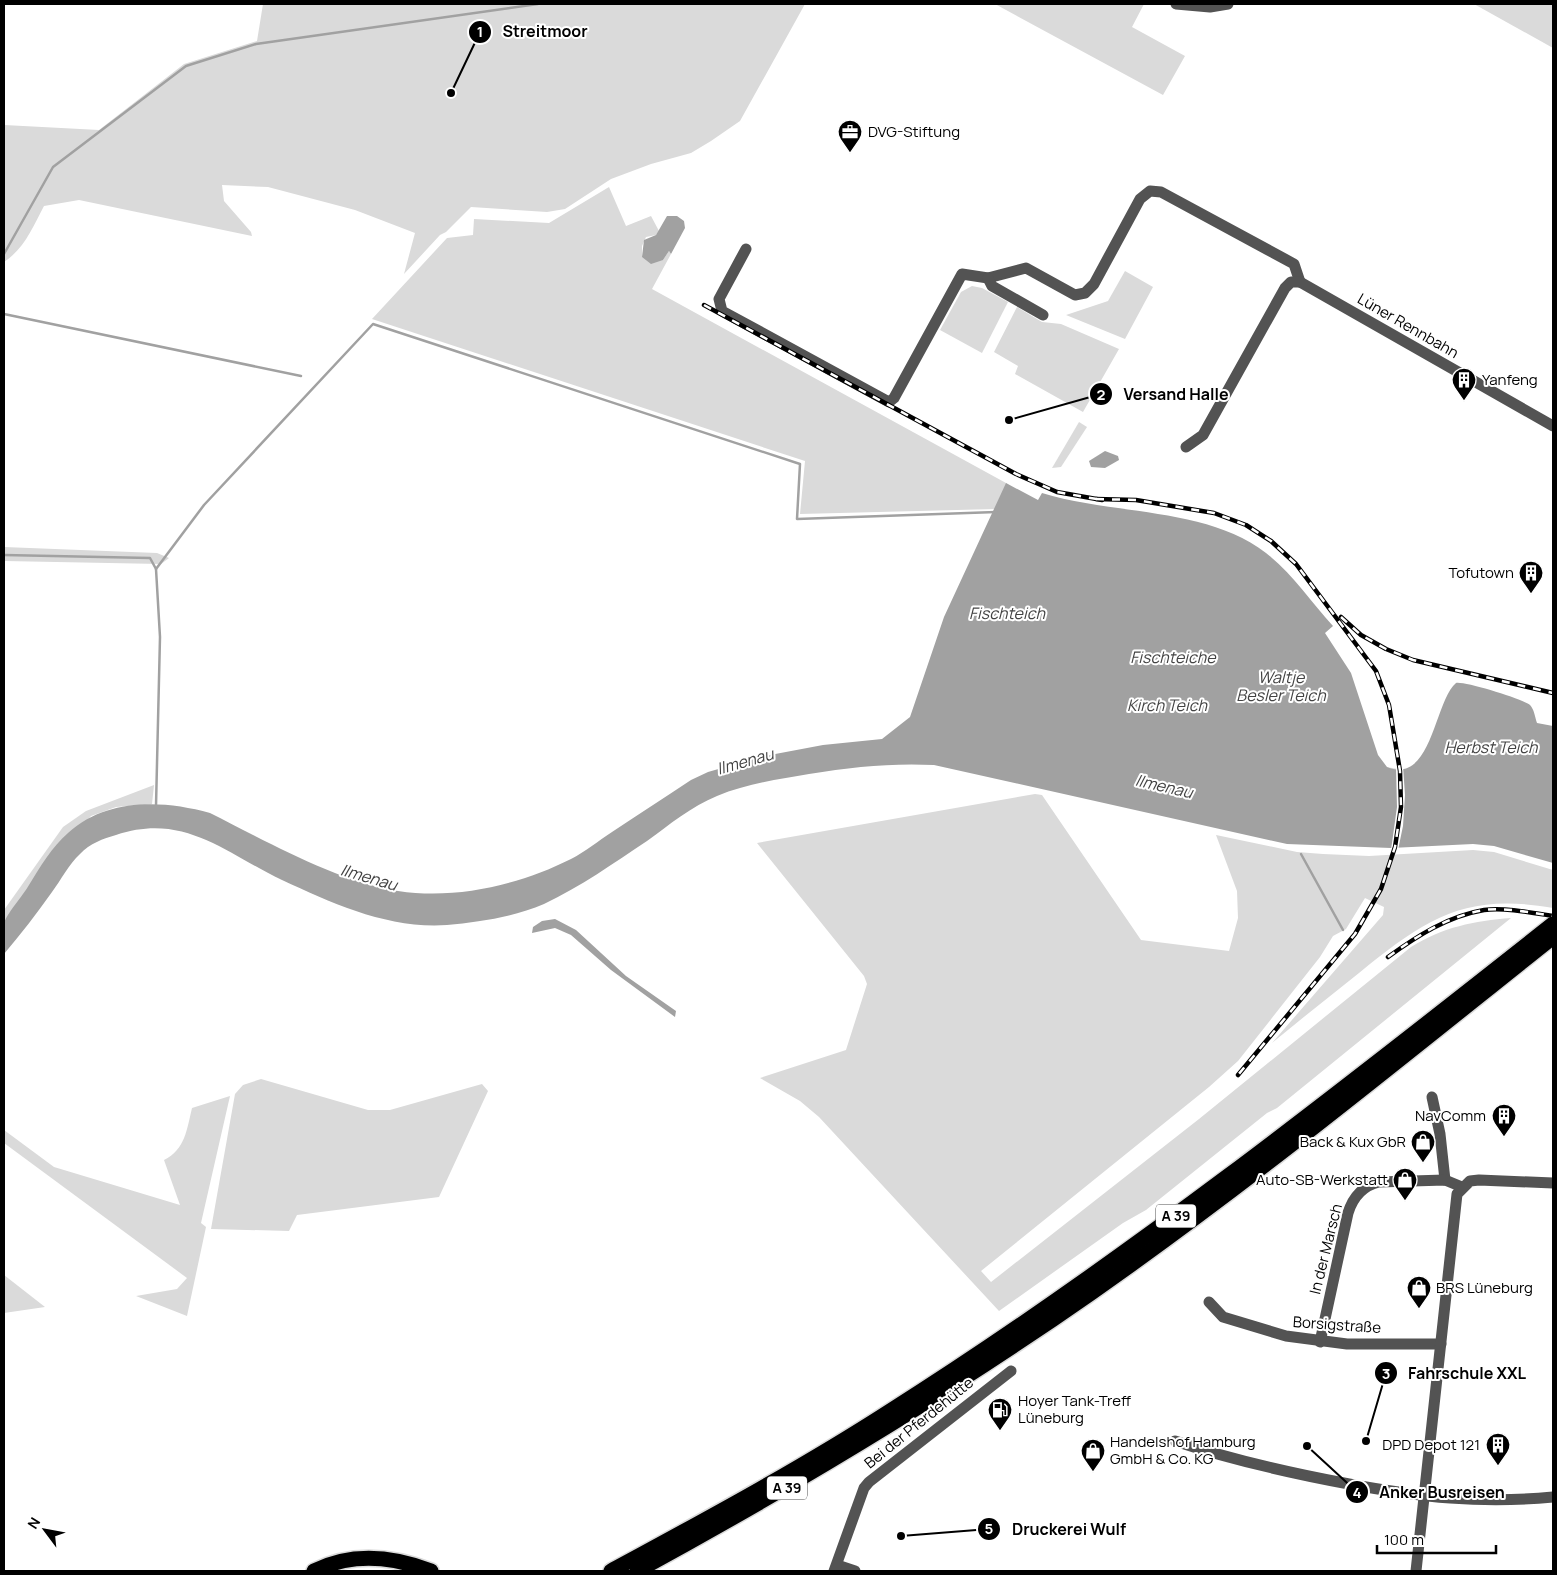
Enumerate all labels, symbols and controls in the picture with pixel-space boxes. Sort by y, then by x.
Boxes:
callout: Streitmoor [467,16,597,47]
text: Streitmoor [502,20,588,42]
text: 1 [477,21,483,42]
office icon: DVG-Stiftung [837,119,863,153]
place label: DVG-Stiftung [868,121,960,142]
street label: Lüner Rennbahn [1354,288,1463,363]
building icon: Yanfeng [1451,367,1477,401]
place label: Yanfeng [1482,369,1538,390]
callout: Versand Halle [1089,379,1239,410]
text: Versand Halle [1123,383,1229,405]
text: 2 [1097,384,1106,405]
building icon: Tofutown [1518,560,1544,594]
place label: Tofutown [1448,562,1514,583]
water label: Fischteich [969,602,1046,624]
water label: Fischteiche [1130,646,1217,668]
water label: Waltje Besler Teich [1236,666,1326,706]
water label: Kirch Teich [1127,694,1208,716]
water label: Herbst Teich [1444,736,1538,758]
water label: Ilmenau [714,742,777,780]
water label: Ilmenau [1133,769,1196,804]
water label: Ilmenau [338,858,401,896]
building icon: NavComm [1491,1103,1517,1137]
place label: NavComm [1415,1105,1486,1126]
shop icon: Back & Kux GbR [1410,1129,1436,1163]
place label: Back & Kux GbR [1300,1131,1406,1152]
shop icon: Auto-SB-Werkstatt [1392,1167,1418,1201]
place label: Auto-SB-Werkstatt [1256,1169,1388,1190]
street label: In der Marsch [1304,1201,1347,1296]
road number: A 39 [1156,1204,1196,1228]
shop icon: BRS Lüneburg [1406,1275,1432,1309]
place label: BRS Lüneburg [1436,1277,1533,1298]
street label: Borsigstraße [1292,1311,1382,1338]
callout: Fahrschule XXL [1373,1358,1536,1389]
text: Fahrschule XXL [1408,1362,1526,1384]
text: 3 [1382,1363,1390,1384]
street label: Bei der Pferdehütte [860,1372,978,1473]
place label: Hoyer Tank-Treff Lüneburg [1018,1390,1131,1428]
fuel station icon: Hoyer Tank-Treff Lüneburg [987,1397,1013,1431]
place label: Handelshof Hamburg GmbH & Co. KG [1110,1431,1256,1469]
building icon: DPD Depot 121 [1485,1432,1511,1466]
place label: DPD Depot 121 [1382,1434,1480,1455]
shop icon: Handelshof Hamburg GmbH & Co. KG [1080,1438,1106,1472]
road number: A 39 [767,1476,807,1500]
callout: Anker Busreisen [1344,1477,1515,1508]
text: Anker Busreisen [1379,1481,1505,1503]
text: 4 [1352,1482,1362,1503]
north arrow [20,1505,70,1555]
text: N [23,1514,44,1532]
callout: Druckerei Wulf [977,1514,1136,1545]
text: 5 [985,1518,994,1539]
text: Druckerei Wulf [1012,1518,1126,1540]
scale bar [1377,1522,1496,1554]
text: 100 m [1384,1529,1424,1550]

